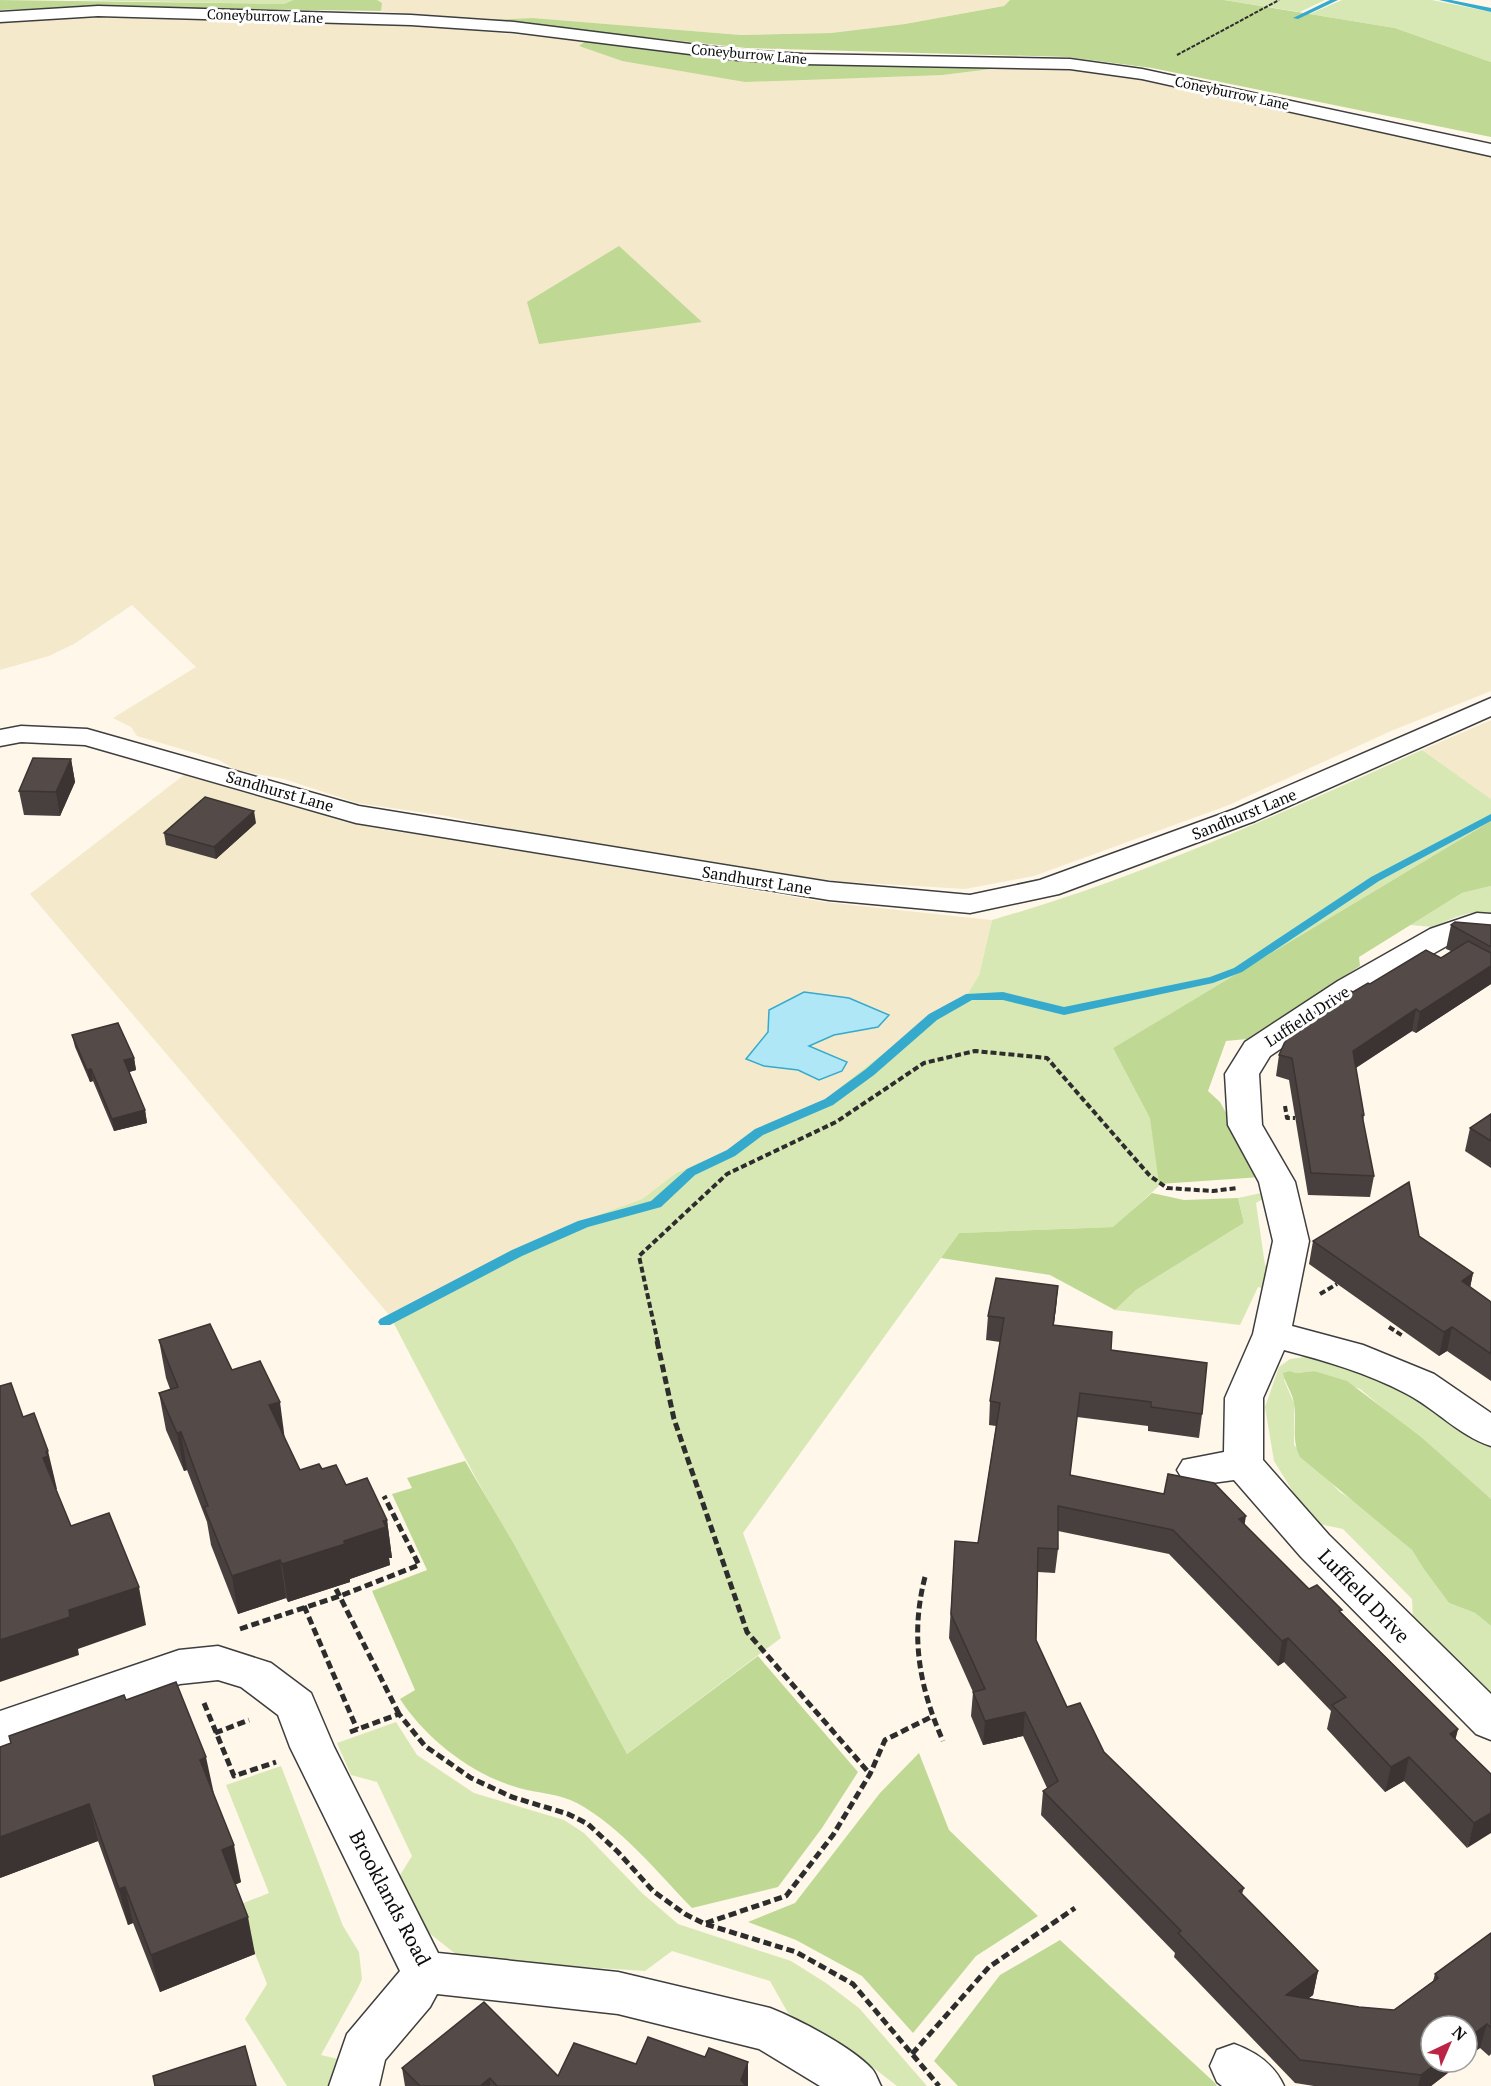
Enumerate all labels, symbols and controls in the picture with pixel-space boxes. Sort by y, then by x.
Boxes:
street label: Coneyburrow Lane [207,4,323,27]
street label: Coneyburrow Lane [690,39,808,68]
street label: Coneyburrow Lane [1173,71,1291,114]
street label: Sandhurst Lane [224,765,336,817]
street label: Sandhurst Lane [1188,783,1300,845]
street label: Sandhurst Lane [700,860,814,900]
street label: Luffield Drive [1260,980,1354,1052]
street label: Luffield Drive [1313,1543,1416,1649]
street label: Brooklands Road [343,1825,437,1970]
north arrow [1419,2014,1479,2074]
text: N [1447,2021,1471,2045]

